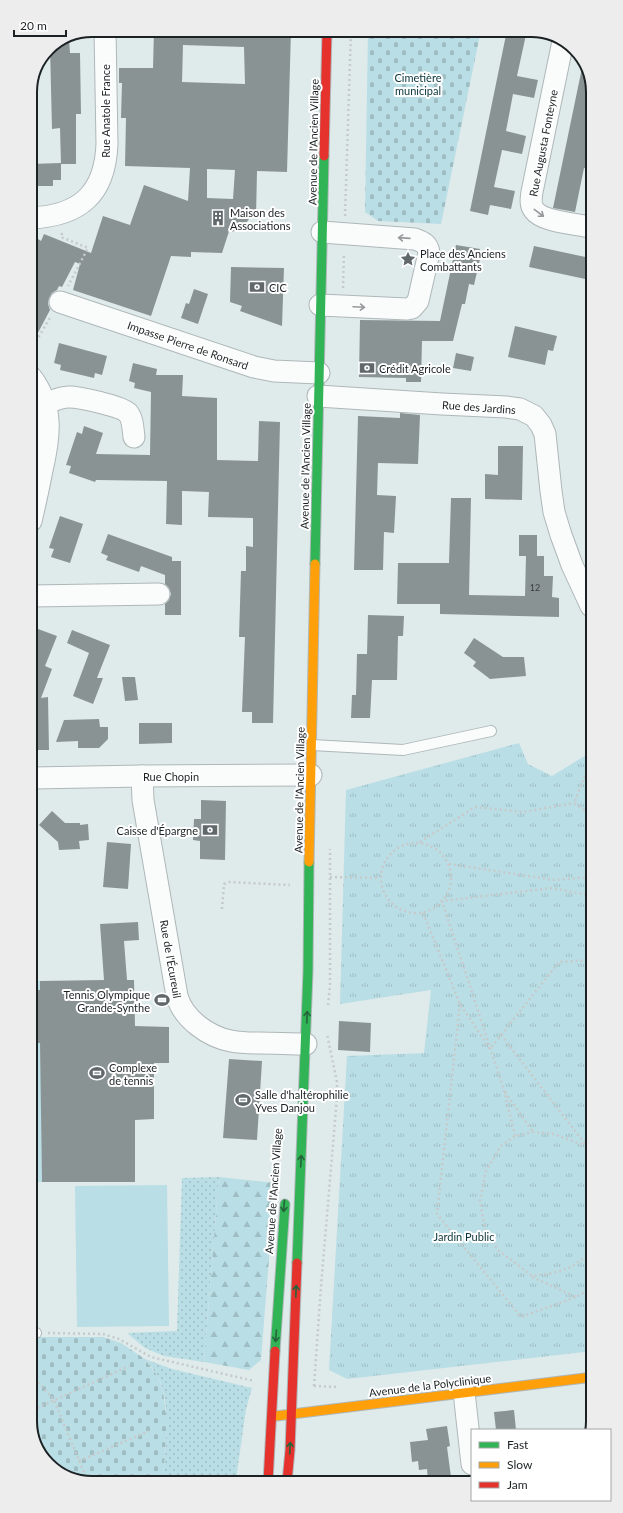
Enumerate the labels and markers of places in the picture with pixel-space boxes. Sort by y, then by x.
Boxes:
place label: Maison des Associations [230,206,291,232]
building icon: Maison des Associations [209,209,227,227]
place label: Place des Anciens Combattants [420,247,506,273]
place icon: Place des Anciens Combattants [399,250,417,268]
bank icon: CIC [248,278,266,296]
place label: CIC [269,281,287,294]
bank icon: Crédit Agricole [358,359,376,377]
place label: Crédit Agricole [379,362,451,375]
bank icon: Caisse d'Épargne [201,821,219,839]
place label: Caisse d'Épargne [117,824,198,837]
place label: Tennis Olympique Grande-Synthe [64,988,150,1014]
sports icon: Tennis Olympique Grande-Synthe [153,991,171,1009]
place label: Complexe de tennis [109,1061,157,1087]
sports icon: Complexe de tennis [88,1064,106,1082]
place label: Salle d'haltérophilie Yves Danjou [255,1088,349,1114]
sports icon: Salle d'haltérophilie Yves Danjou [234,1091,252,1109]

